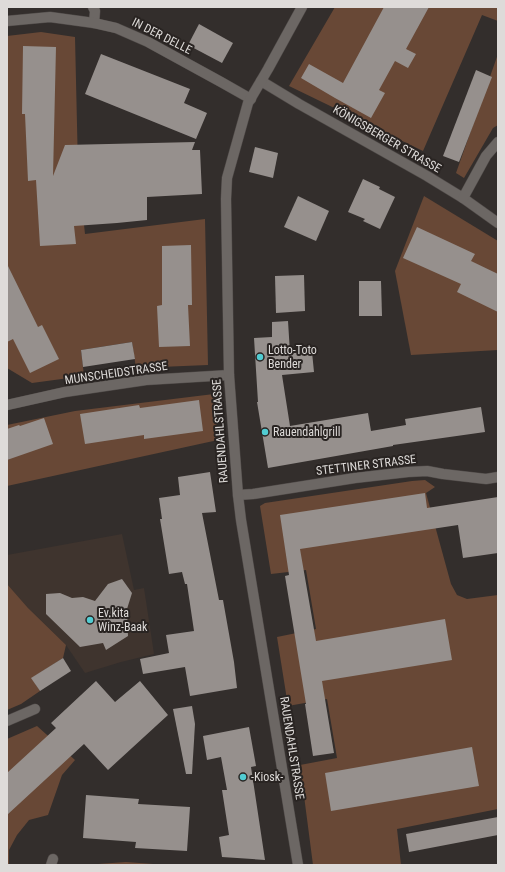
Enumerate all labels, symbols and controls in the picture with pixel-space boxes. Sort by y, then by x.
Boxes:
street label: IN DER DELLE [130,15,194,57]
street label: KÖNIGSBERGER STRASSE [330,101,444,176]
place label: Lotto-Toto Bender [268,343,317,371]
marker: Lotto-Toto Bender [255,352,265,362]
street label: MUNSCHEIDSTRASSE [64,359,168,387]
street label: RAUENDAHLSTRASSE [209,378,231,484]
place label: Rauendahlgrill [273,425,340,439]
marker: Rauendahlgrill [260,427,270,437]
street label: STETTINER STRASSE [315,452,417,478]
place label: Ev.kita Winz-Baak [98,606,148,634]
marker: Ev.kita Winz-Baak [85,615,95,625]
street label: RAUENDAHLSTRASSE [277,695,307,801]
place label: -Kiosk- [251,770,283,784]
marker: -Kiosk- [238,772,248,782]

